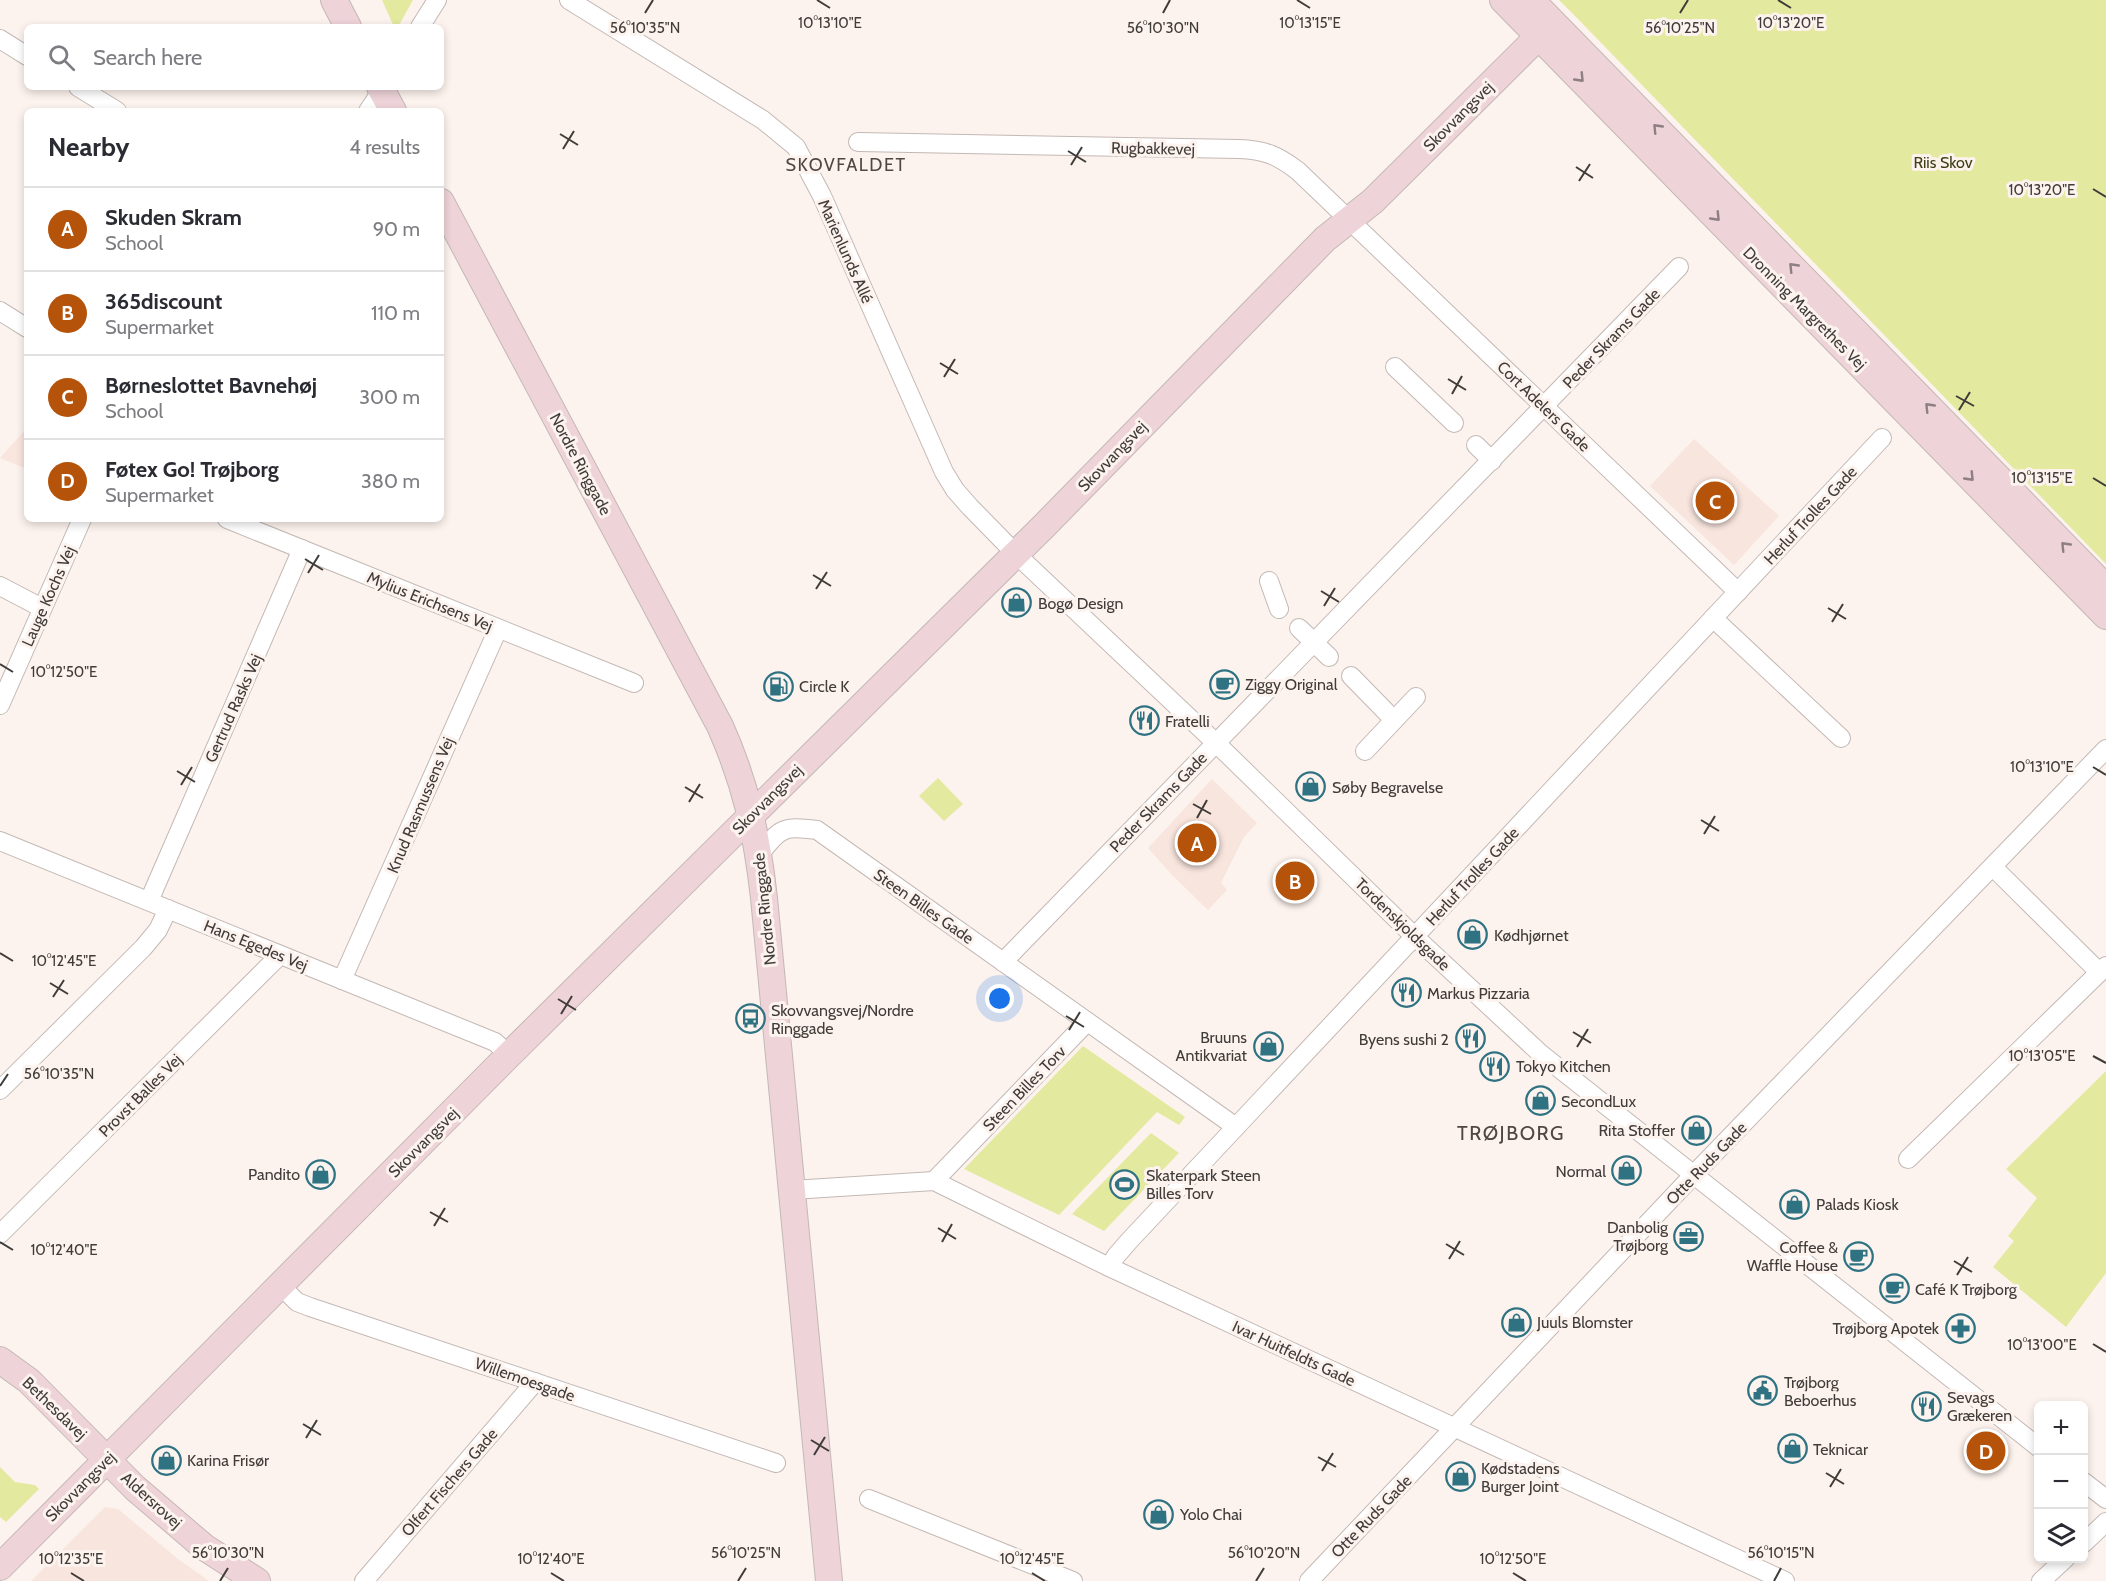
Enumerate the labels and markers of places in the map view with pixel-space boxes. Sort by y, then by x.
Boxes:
pin: C [1696,478,1734,524]
shop icon: Bogø Design [1001,587,1033,619]
place label: Bogø Design [1038,594,1123,613]
cafe icon: Ziggy Original [1208,668,1240,700]
fuel station icon: Circle K [762,670,794,702]
place label: Ziggy Original [1245,675,1338,694]
place label: Circle K [799,677,849,696]
restaurant icon: Fratelli [1128,705,1160,737]
place label: Fratelli [1165,712,1210,731]
shop icon: Søby Begravelse [1295,771,1327,803]
place label: Søby Begravelse [1332,778,1443,797]
pin: A [1178,820,1216,866]
pin: B [1276,858,1314,904]
shop icon: Kødhjørnet [1457,919,1489,951]
place label: Kødhjørnet [1494,926,1569,945]
restaurant icon: Markus Pizzaria [1390,977,1422,1009]
place label: Markus Pizzaria [1427,984,1530,1003]
place label: Skovvangsvej/Nordre Ringgade [771,1001,914,1038]
bus stop icon: Skovvangsvej/Nordre Ringgade [734,1003,766,1035]
restaurant icon: Byens sushi 2 [1454,1023,1486,1055]
place label: Bruuns Antikvariat [1176,1028,1248,1065]
shop icon: Bruuns Antikvariat [1252,1030,1284,1062]
place label: Byens sushi 2 [1359,1030,1449,1049]
restaurant icon: Tokyo Kitchen [1479,1050,1511,1082]
place label: Tokyo Kitchen [1516,1057,1611,1076]
shop icon: SecondLux [1524,1085,1556,1117]
place label: SecondLux [1561,1092,1636,1111]
shop icon: Rita Stoffer [1680,1114,1712,1146]
place label: Rita Stoffer [1599,1121,1676,1140]
shop icon: Normal [1611,1155,1643,1187]
shop icon: Pandito [305,1158,337,1190]
place label: Normal [1556,1162,1606,1181]
place label: Pandito [248,1165,300,1184]
place label: Skaterpark Steen Billes Torv [1146,1166,1261,1203]
sports icon: Skaterpark Steen Billes Torv [1109,1168,1141,1200]
shop icon: Palads Kiosk [1779,1188,1811,1220]
place label: Palads Kiosk [1816,1195,1899,1214]
place label: Danbolig Trøjborg [1607,1218,1669,1255]
office icon: Danbolig Trøjborg [1673,1220,1705,1252]
place label: Coffee & Waffle House [1747,1238,1838,1275]
cafe icon: Coffee & Waffle House [1843,1240,1875,1272]
cafe icon: Café K Trøjborg [1878,1273,1910,1305]
place label: Café K Trøjborg [1915,1280,2018,1299]
shop icon: Juuls Blomster [1500,1306,1532,1338]
pharmacy icon: Trøjborg Apotek [1944,1312,1976,1344]
place label: Juuls Blomster [1536,1313,1634,1332]
place label: Trøjborg Apotek [1832,1319,1940,1338]
place label: Trøjborg Beboerhus [1784,1373,1857,1410]
public building icon: Trøjborg Beboerhus [1747,1375,1779,1407]
place label: Sevags Grækeren [1947,1388,2012,1425]
restaurant icon: Sevags Grækeren [1910,1390,1942,1422]
pin: D [1966,1428,2006,1474]
shop icon: Teknicar [1776,1433,1808,1465]
place label: Teknicar [1813,1440,1869,1459]
shop icon: Karina Frisør [150,1444,182,1476]
place label: Karina Frisør [187,1451,270,1470]
place label: Kødstadens Burger Joint [1481,1459,1560,1496]
shop icon: Kødstadens Burger Joint [1444,1461,1476,1493]
shop icon: Yolo Chai [1143,1498,1175,1530]
place label: Yolo Chai [1179,1505,1242,1524]

